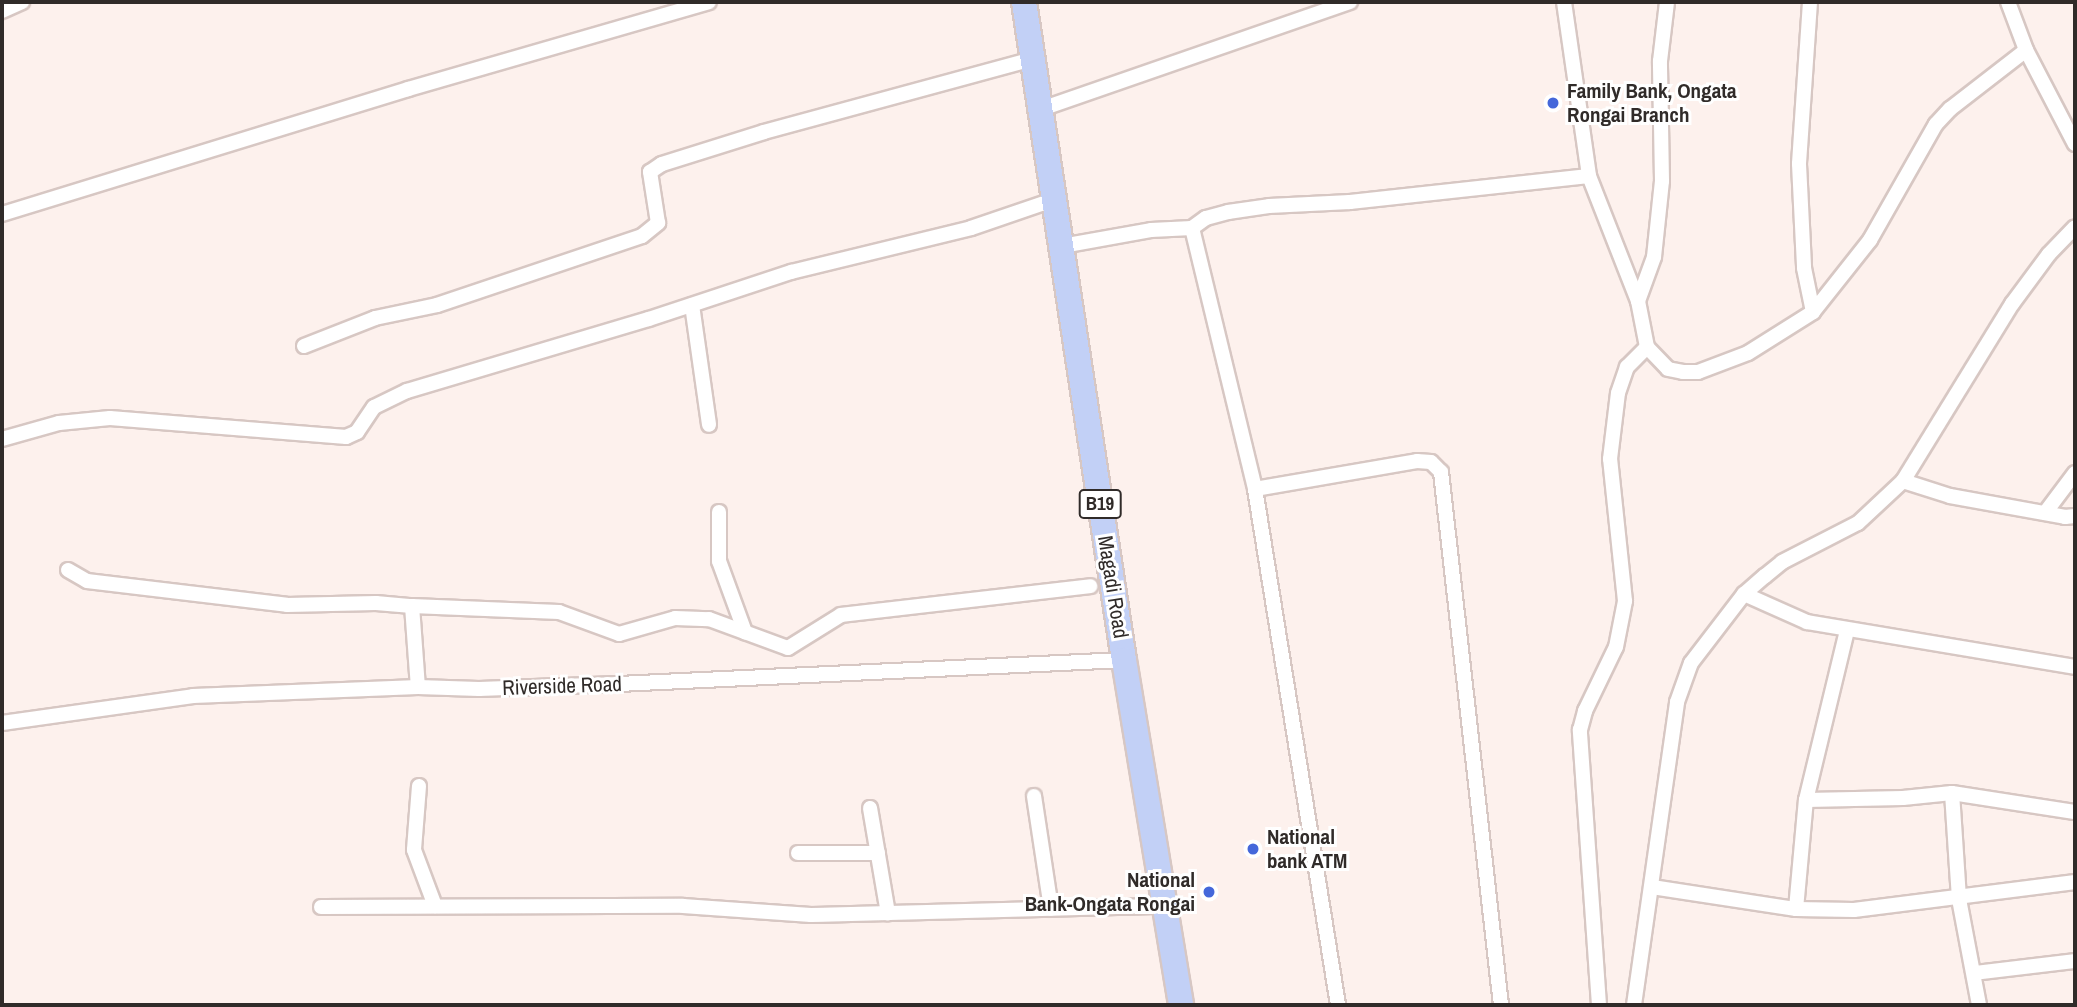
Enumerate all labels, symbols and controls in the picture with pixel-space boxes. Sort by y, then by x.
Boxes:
place label: Family Bank, Ongata Rongai Branch [1567,78,1737,128]
marker: Family Bank, Ongata Rongai Branch [1545,95,1561,111]
road number: B19 [1077,489,1123,520]
street label: Magadi Road [1092,534,1134,640]
street label: Riverside Road [502,671,622,701]
place label: National bank ATM [1267,824,1348,874]
marker: National bank ATM [1245,841,1261,857]
place label: National Bank-Ongata Rongai [1025,867,1195,917]
marker: National Bank-Ongata Rongai [1201,884,1217,900]

